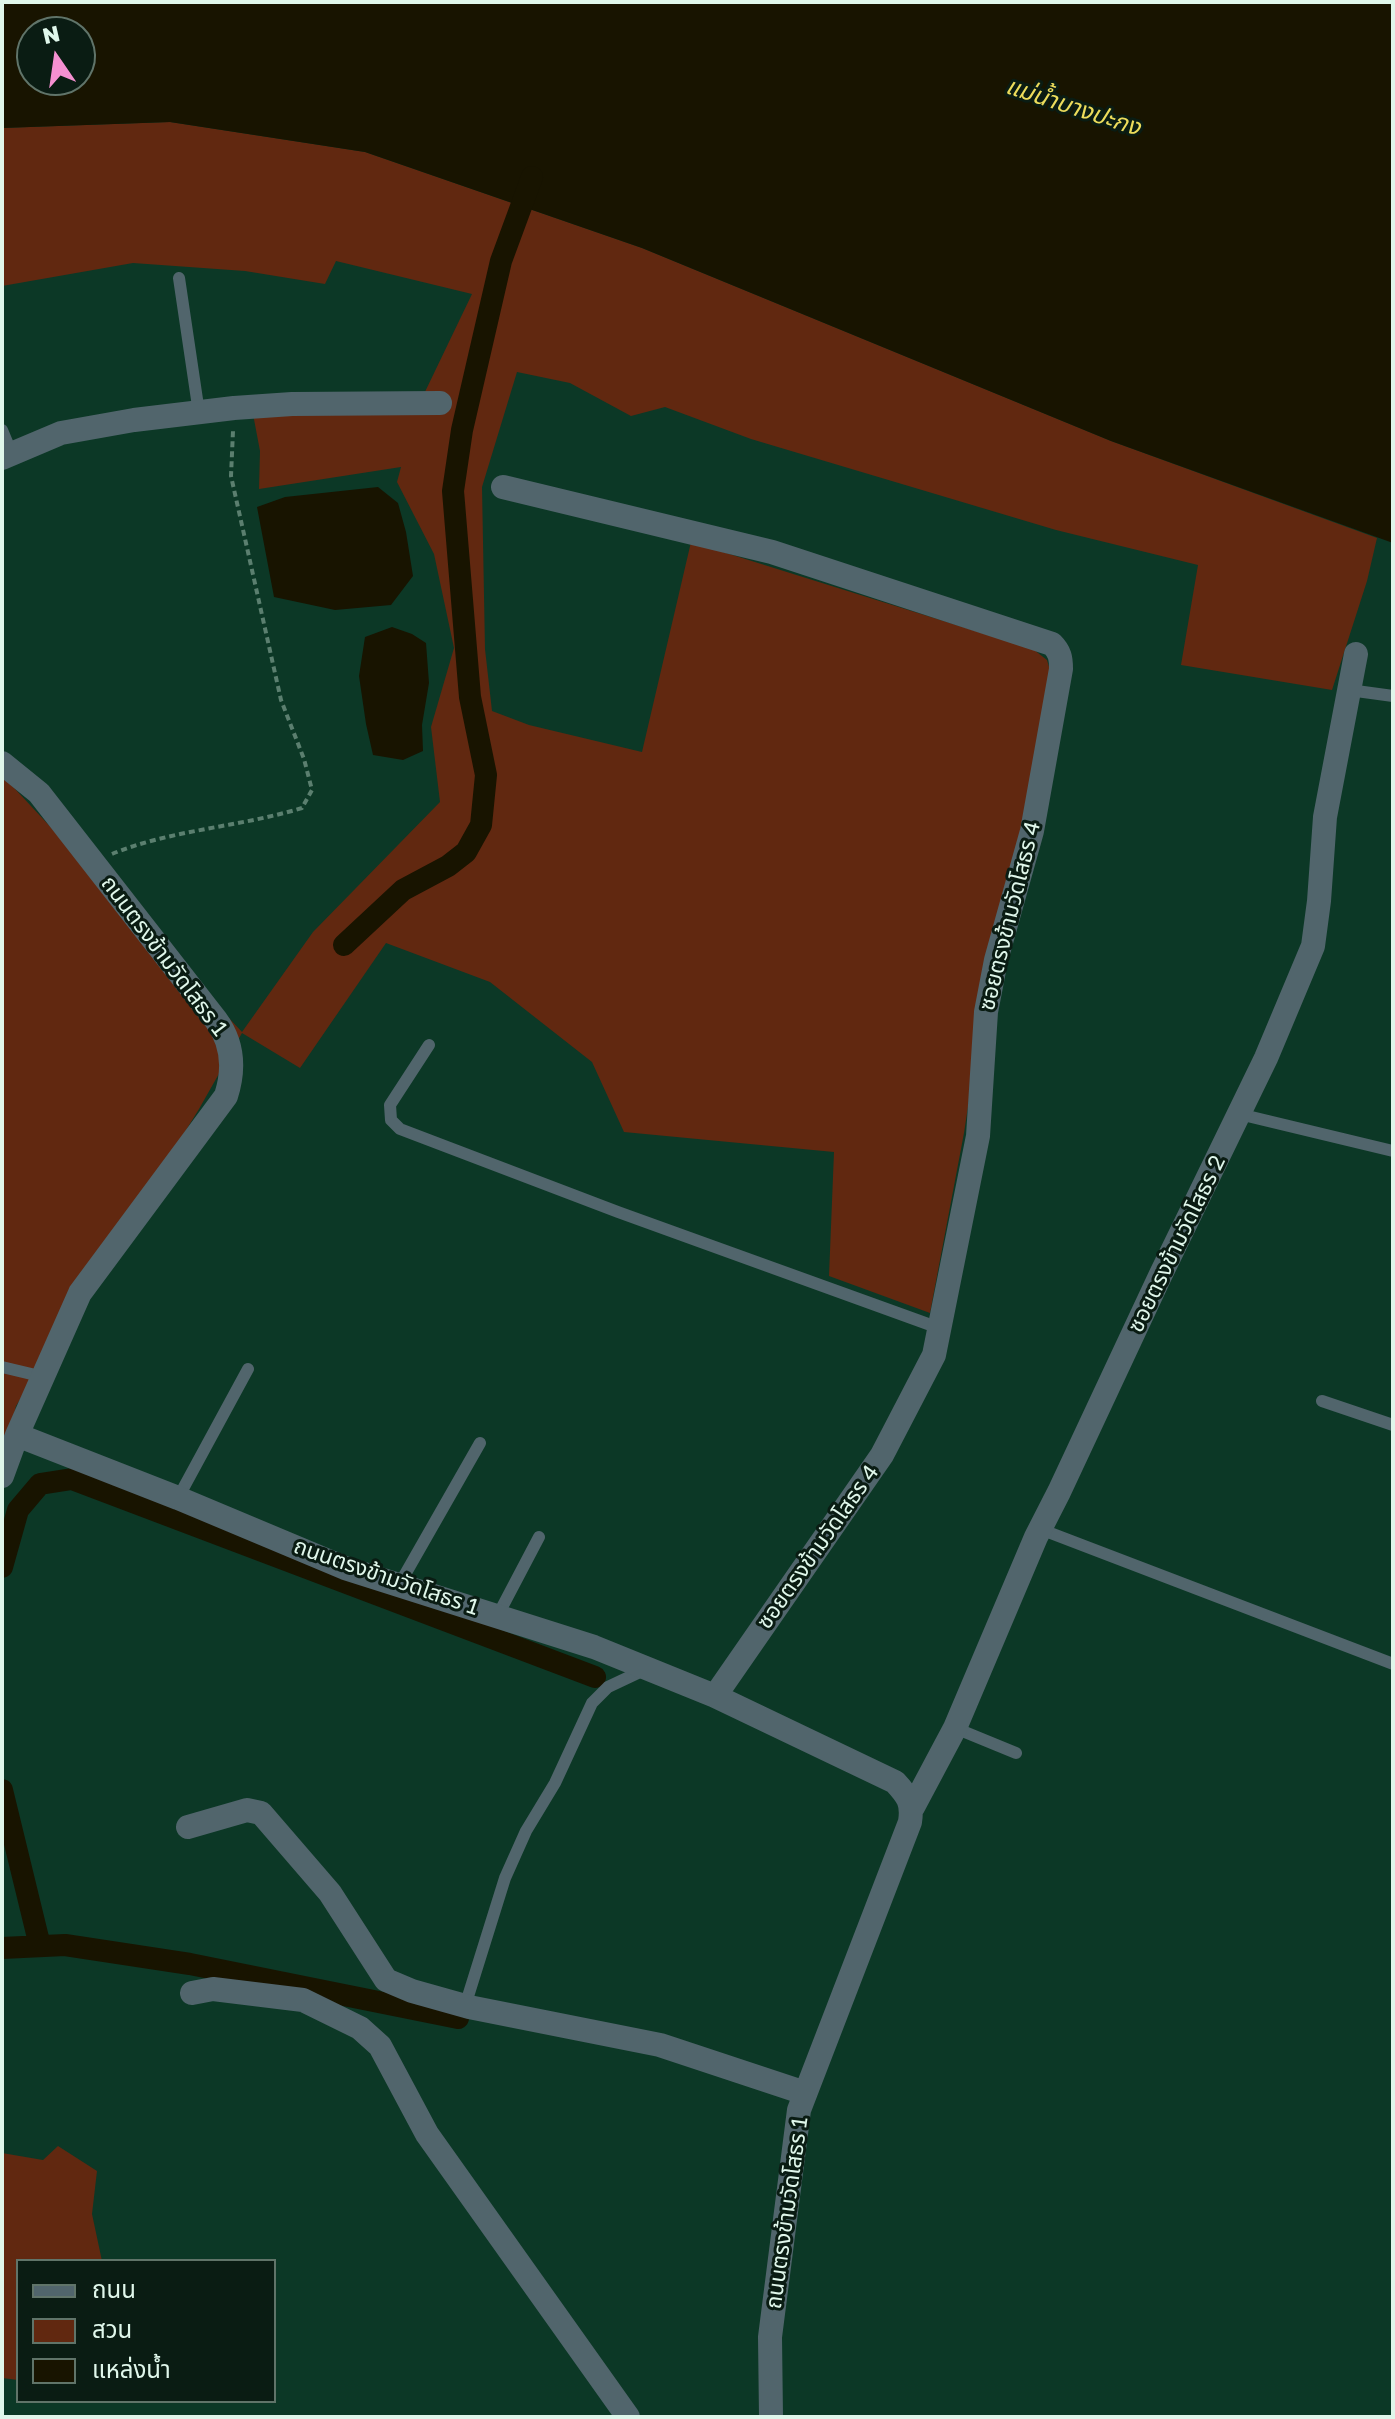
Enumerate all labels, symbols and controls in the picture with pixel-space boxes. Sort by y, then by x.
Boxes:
north arrow [16,16,96,96]
text: N [40,19,62,49]
water label: แม่น้ำบางปะกง [1002,72,1144,142]
street label: ซอยตรงข้ามวัดโสธร 4 [974,819,1046,1013]
street label: ถนนตรงข้ามวัดโสธร 1 [95,871,233,1041]
street label: ซอยตรงข้ามวัดโสธร 2 [1123,1151,1231,1337]
street label: ซอยตรงข้ามวัดโสธร 4 [752,1460,884,1634]
street label: ถนนตรงข้ามวัดโสธร 1 [290,1533,482,1621]
street label: ถนนตรงข้ามวัดโสธร 1 [760,2115,814,2311]
legend [16,2259,276,2403]
text: ถนน [92,2274,136,2303]
text: สวน [92,2314,132,2343]
text: แหล่งน้ำ [92,2354,171,2383]

